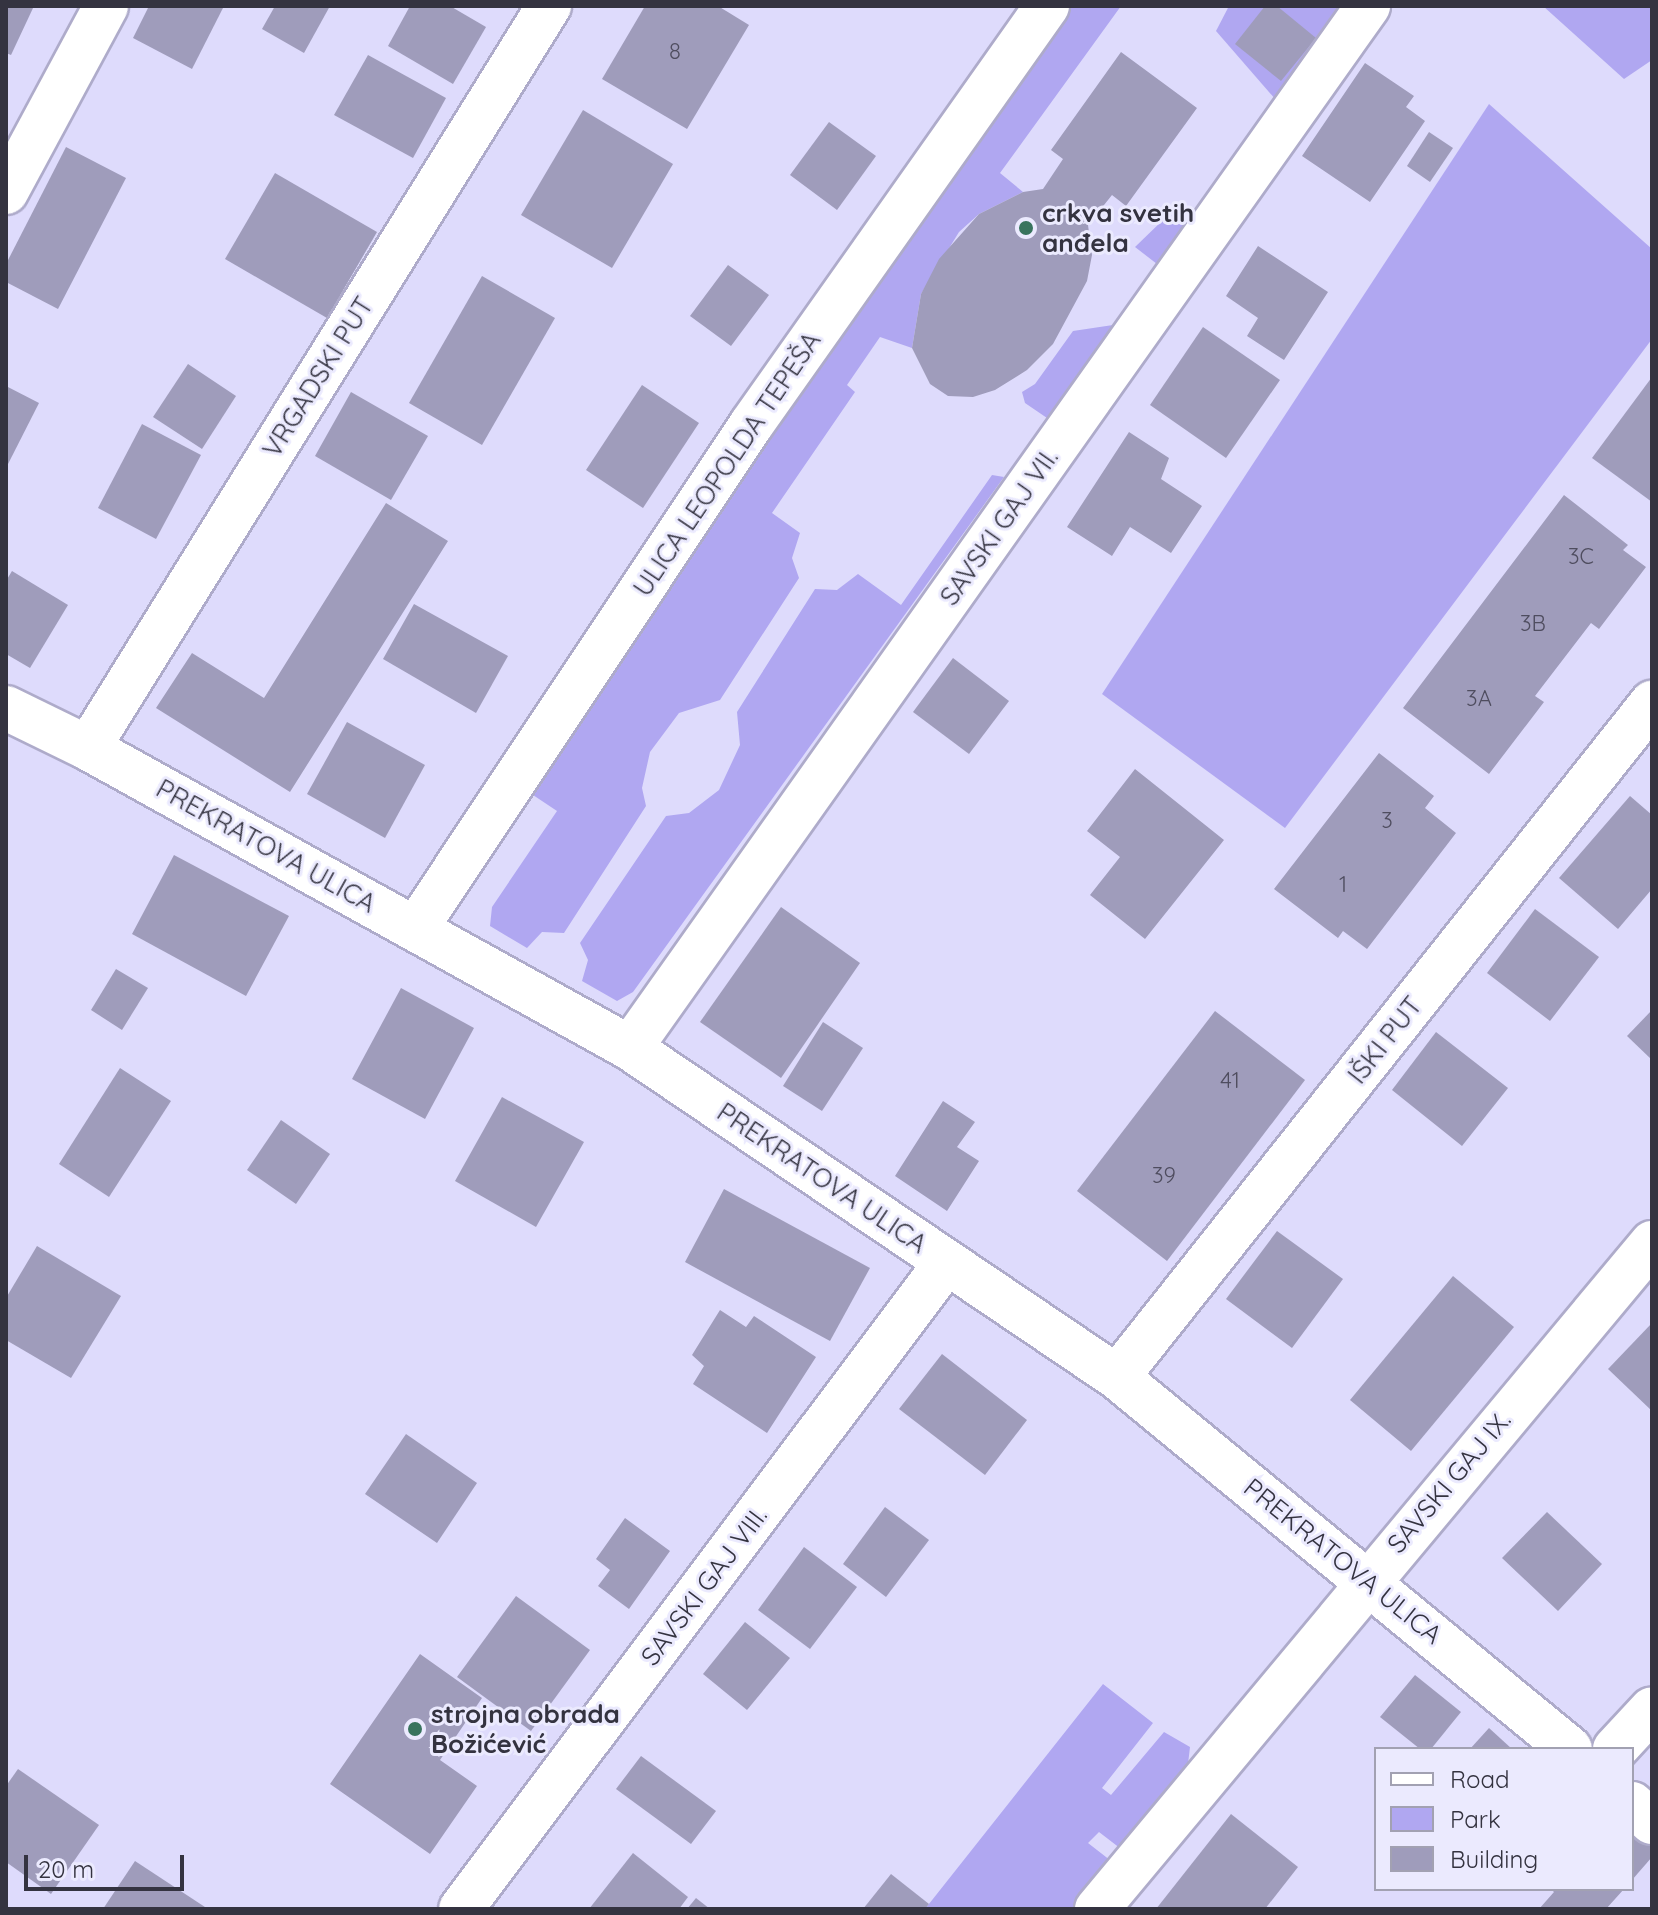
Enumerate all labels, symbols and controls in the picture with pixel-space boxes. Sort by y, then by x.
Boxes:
house number: 8 [669,39,681,65]
place label: crkva svetih anđela [1042,197,1194,258]
marker: crkva svetih anđela [1017,219,1035,237]
street label: VRGADSKI PUT [256,291,380,463]
street label: ULICA LEOPOLDA TEPEŠA [627,326,827,602]
street label: SAVSKI GAJ VII. [934,443,1064,611]
house number: 3C [1568,544,1594,570]
house number: 3B [1520,611,1546,637]
house number: 3A [1466,686,1492,712]
street label: PREKRATOVA ULICA [151,773,381,919]
house number: 3 [1381,808,1393,834]
house number: 1 [1339,872,1347,898]
street label: IŠKI PUT [1341,990,1429,1090]
house number: 41 [1220,1068,1240,1094]
street label: PREKRATOVA ULICA [711,1096,933,1260]
house number: 39 [1152,1163,1176,1189]
street label: SAVSKI GAJ IX. [1381,1405,1517,1559]
street label: PREKRATOVA ULICA [1238,1471,1448,1651]
street label: SAVSKI GAJ VIII. [634,1501,774,1671]
place label: strojna obrada Božićević [431,1698,620,1760]
marker: strojna obrada Božićević [406,1720,424,1738]
legend [1374,1747,1634,1891]
text: Road [1450,1764,1510,1794]
text: Park [1450,1804,1501,1834]
scale bar [28,1839,188,1889]
text: Building [1450,1844,1538,1874]
text: 20 m [38,1854,94,1884]

